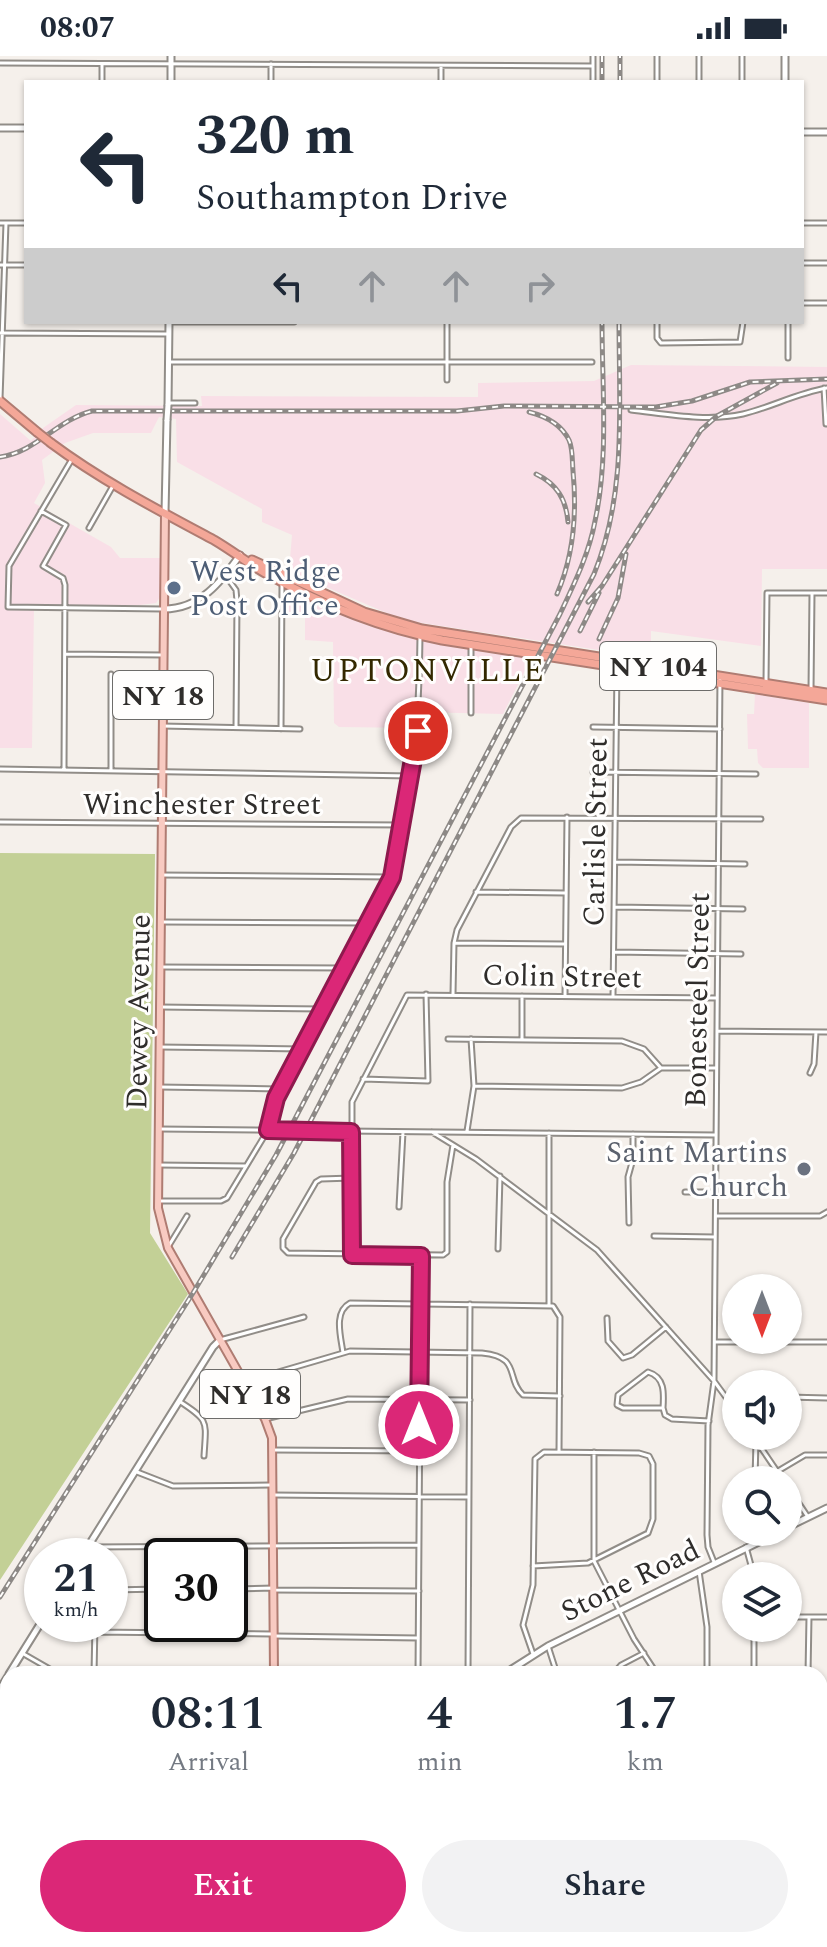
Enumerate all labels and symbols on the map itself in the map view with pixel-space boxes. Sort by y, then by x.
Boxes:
place label: West Ridge Post Office [190,549,341,629]
marker: West Ridge Post Office [165,579,183,597]
road number: NY 104 [600,642,716,690]
district label: UPTONVILLE [310,647,546,696]
road number: NY 18 [113,671,213,719]
pin [384,697,452,765]
street label: Carlisle Street [571,737,621,927]
street label: Winchester Street [83,782,321,828]
street label: Bonesteel Street [673,892,723,1108]
street label: Dewey Avenue [114,914,164,1110]
street label: Colin Street [482,953,642,1001]
place label: Saint Martins Church [606,1130,788,1210]
marker: Saint Martins Church [795,1160,813,1178]
north arrow [722,1274,802,1354]
road number: NY 18 [200,1370,300,1418]
position arrow [377,1383,461,1467]
street label: Stone Road [553,1527,708,1634]
speed limit sign: 30 [144,1538,248,1642]

